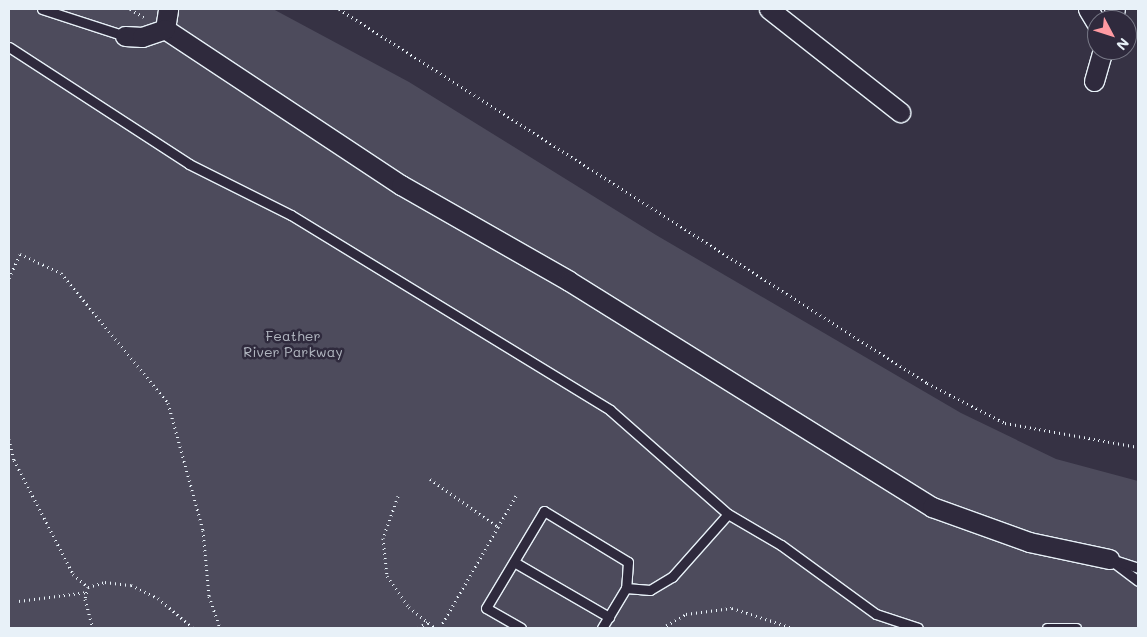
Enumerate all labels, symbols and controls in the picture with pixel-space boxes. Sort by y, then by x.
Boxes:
north arrow [1087,10,1137,60]
text: N [1112,34,1134,54]
park label: Feather River Parkway [243,328,343,361]

